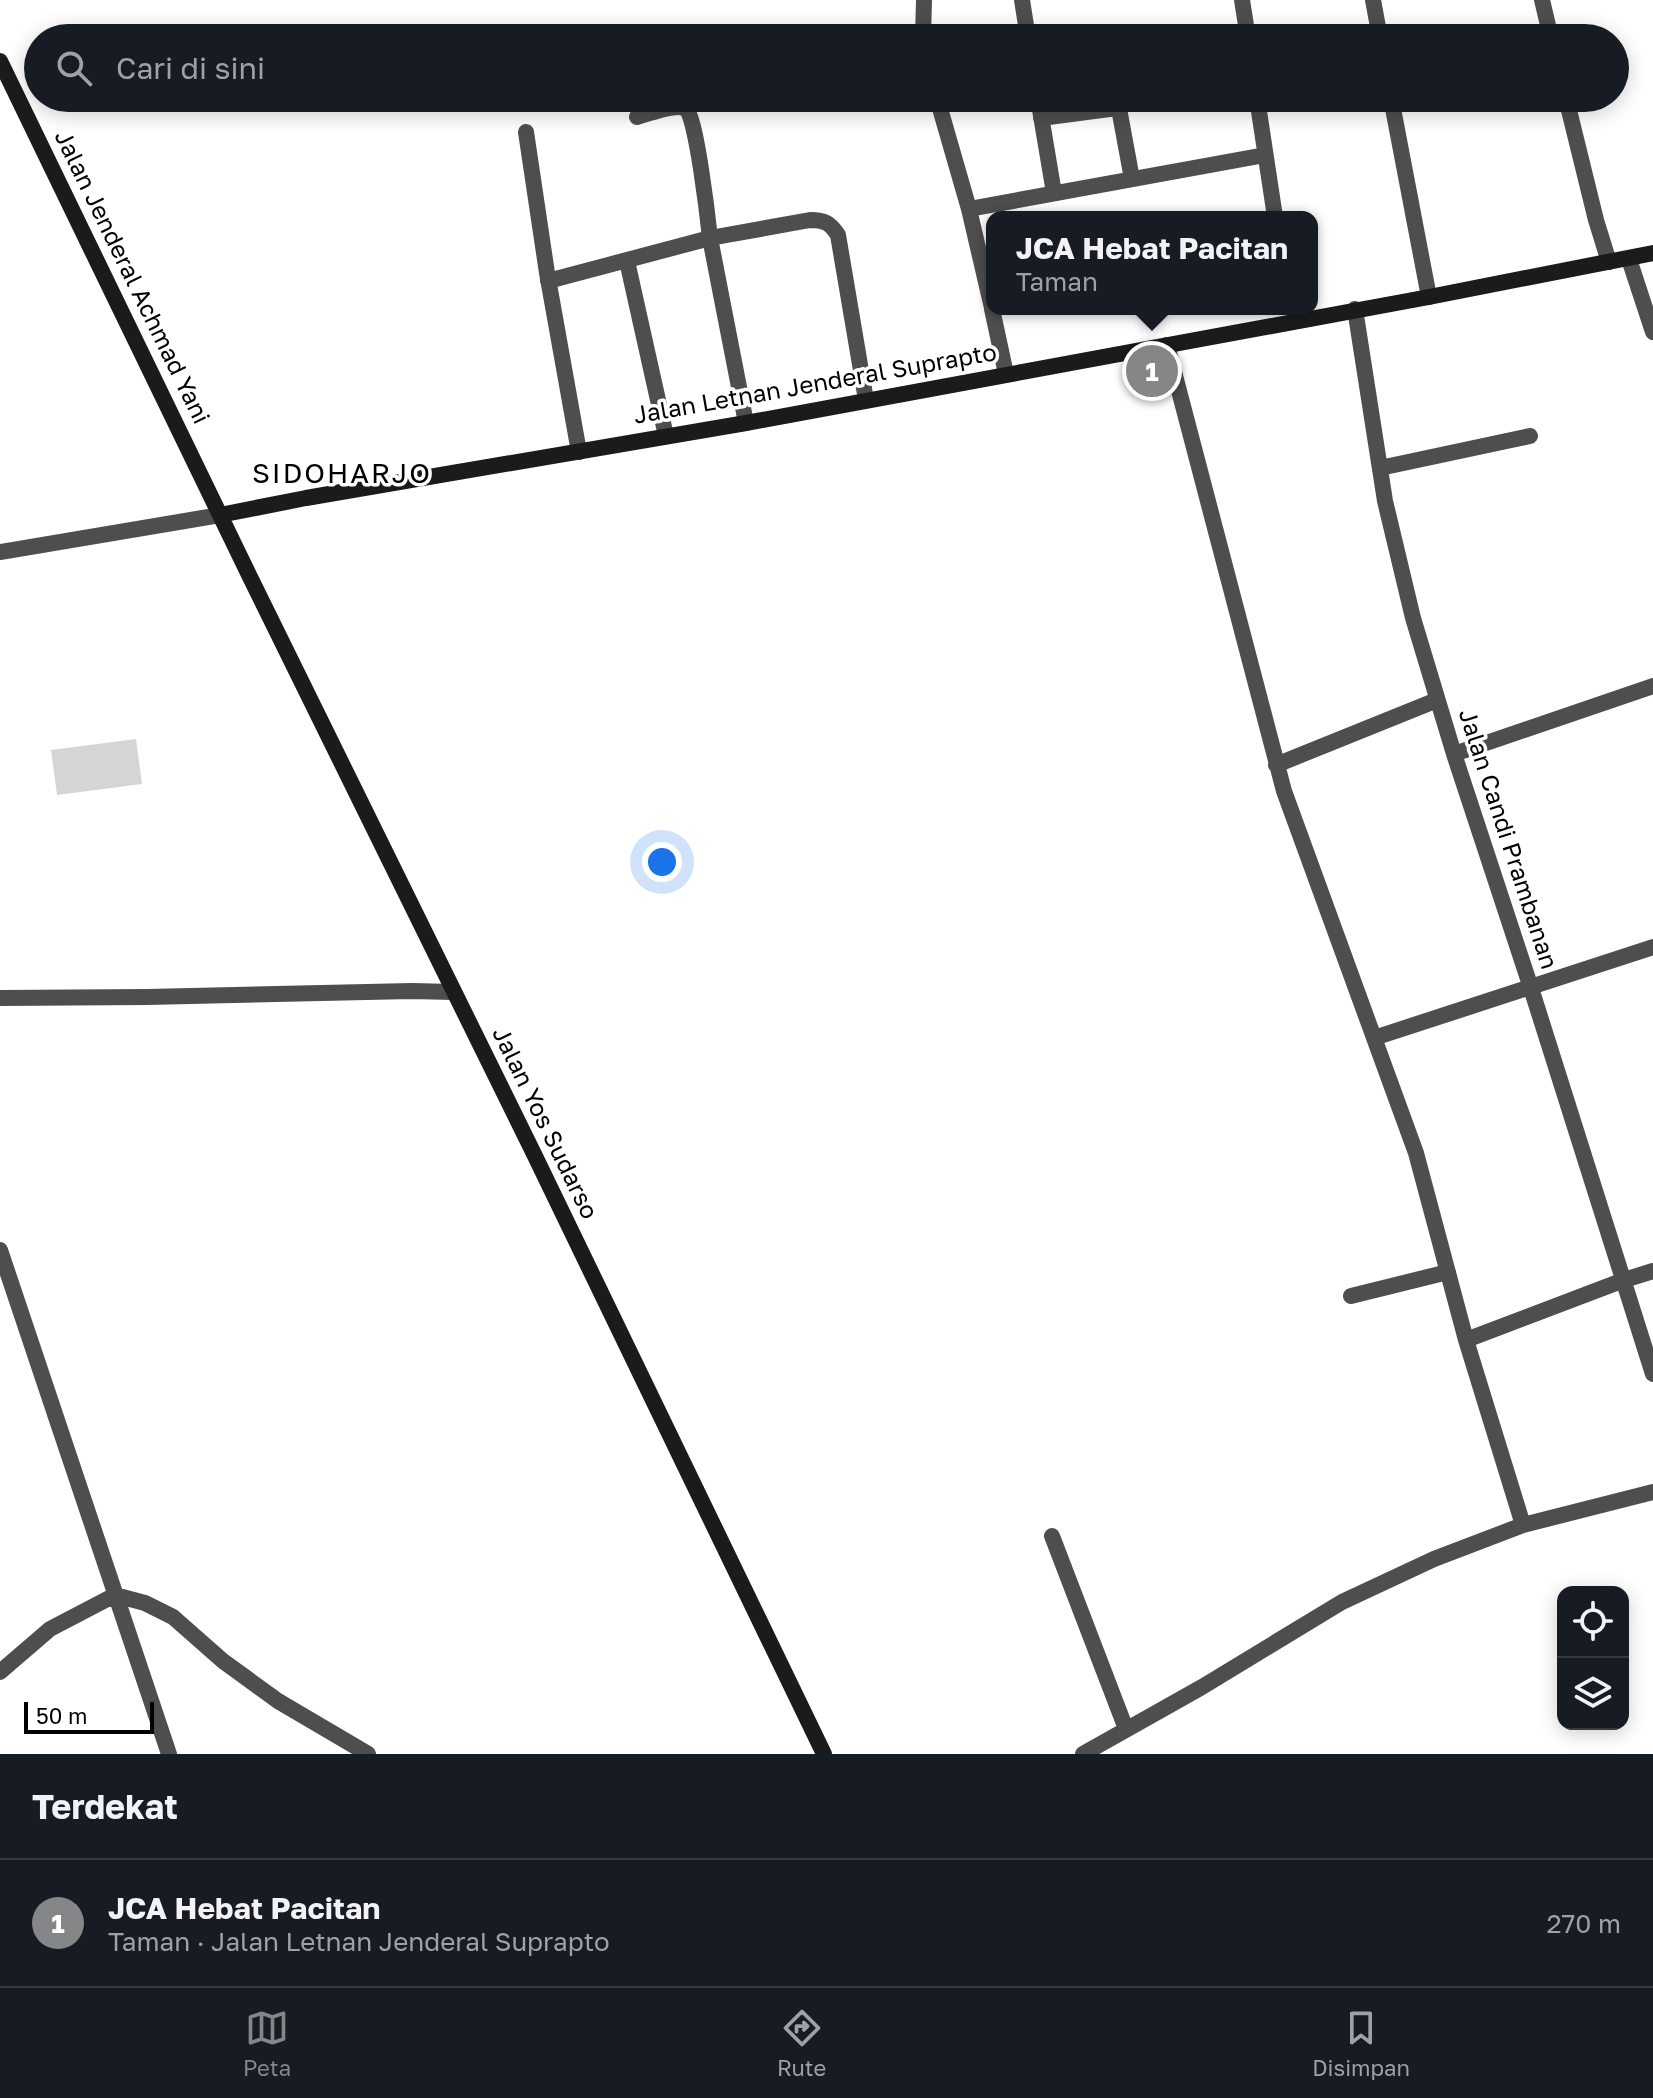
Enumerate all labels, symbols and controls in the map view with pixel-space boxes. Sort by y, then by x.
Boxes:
search box [24,24,1629,112]
icon: search [52,46,96,90]
text: Cari di sini [116,50,265,86]
street label: Jalan Jenderal Achmad Yani [49,125,217,428]
popup [986,211,1318,315]
text: JCA Hebat Pacitan [1016,230,1288,266]
text: Taman [1016,266,1098,297]
street label: Jalan Letnan Jenderal Suprapto [631,336,998,429]
pin: 1 [1126,341,1178,401]
district label: SIDOHARJO [252,456,432,489]
street label: Jalan Candi Prambanan [1454,705,1565,972]
your location [642,842,682,882]
street label: Jalan Yos Sudarso [487,1022,605,1223]
map controls [1557,1586,1629,1730]
button: locate [1557,1586,1629,1658]
button: layers [1557,1658,1629,1730]
scale bar [24,1698,154,1734]
text: 50 m [36,1702,87,1729]
text: Terdekat [32,1786,178,1826]
text: JCA Hebat Pacitan [108,1890,381,1926]
text: 1 [51,1908,65,1939]
text: 270 m [1547,1908,1621,1939]
text: Taman · Jalan Letnan Jenderal Suprapto [108,1926,610,1957]
tab: Peta [243,2006,291,2081]
tab: Rute [777,2006,826,2081]
tab: Disimpan [1312,2006,1410,2081]

